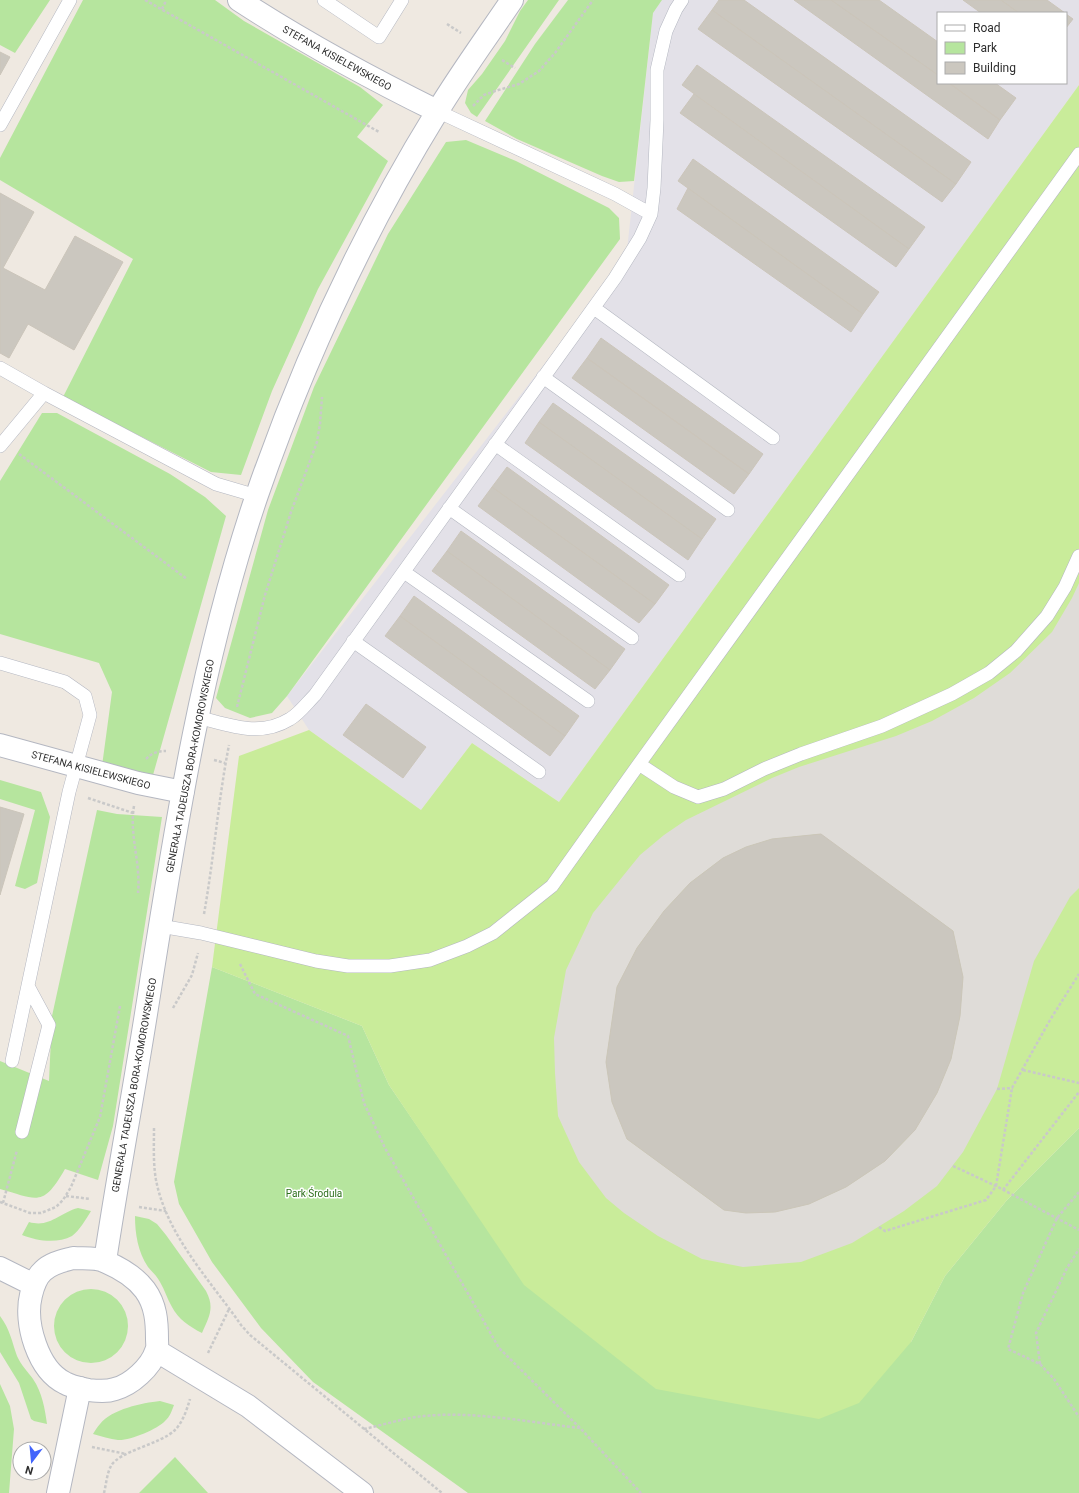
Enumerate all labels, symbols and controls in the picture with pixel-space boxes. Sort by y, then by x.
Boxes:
legend [937,12,1067,84]
text: Road [973,21,1001,35]
street label: STEFANA KISIELEWSKIEGO [281,23,393,93]
text: Park [973,41,998,55]
text: Building [973,61,1016,75]
street label: GENERAŁA TADEUSZA BORA-KOMOROWSKIEGO [164,658,216,874]
street label: STEFANA KISIELEWSKIEGO [30,749,152,791]
street label: GENERAŁA TADEUSZA BORA-KOMOROWSKIEGO [110,977,158,1193]
park label: Park Środula [286,1187,342,1199]
north arrow [12,1441,52,1481]
text: N [24,1463,35,1477]

